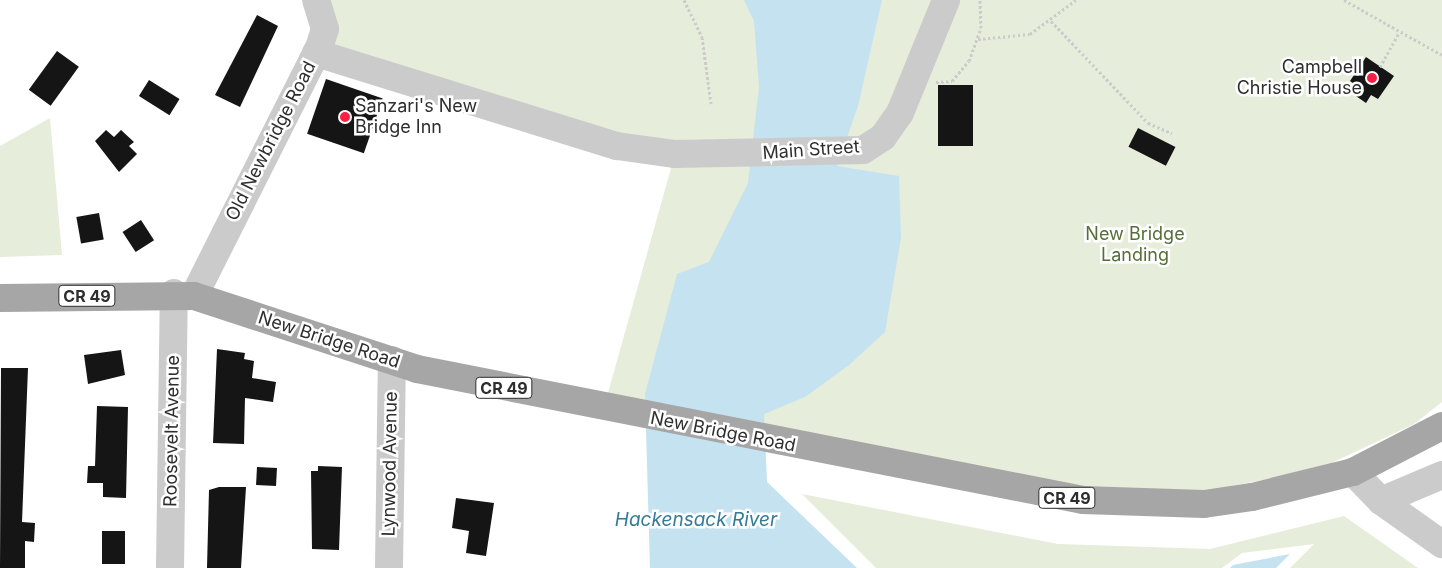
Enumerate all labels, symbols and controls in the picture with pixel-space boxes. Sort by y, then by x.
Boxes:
place label: Campbell Christie House [1237,57,1362,100]
street label: Old Newbridge Road [221,58,321,224]
marker: Campbell Christie House [1366,72,1378,84]
place label: Sanzari's New Bridge Inn [355,96,477,138]
marker: Sanzari's New Bridge Inn [339,111,351,123]
street label: Main Street [762,136,860,164]
park label: New Bridge Landing [1085,224,1185,266]
road number: CR 49 [58,282,116,310]
street label: New Bridge Road [255,307,403,373]
street label: Roosevelt Avenue [160,355,184,507]
road number: CR 49 [475,374,533,402]
street label: Lynwood Avenue [378,391,402,537]
street label: New Bridge Road [648,407,798,457]
road number: CR 49 [1038,484,1096,512]
water label: Hackensack River [615,509,777,531]

